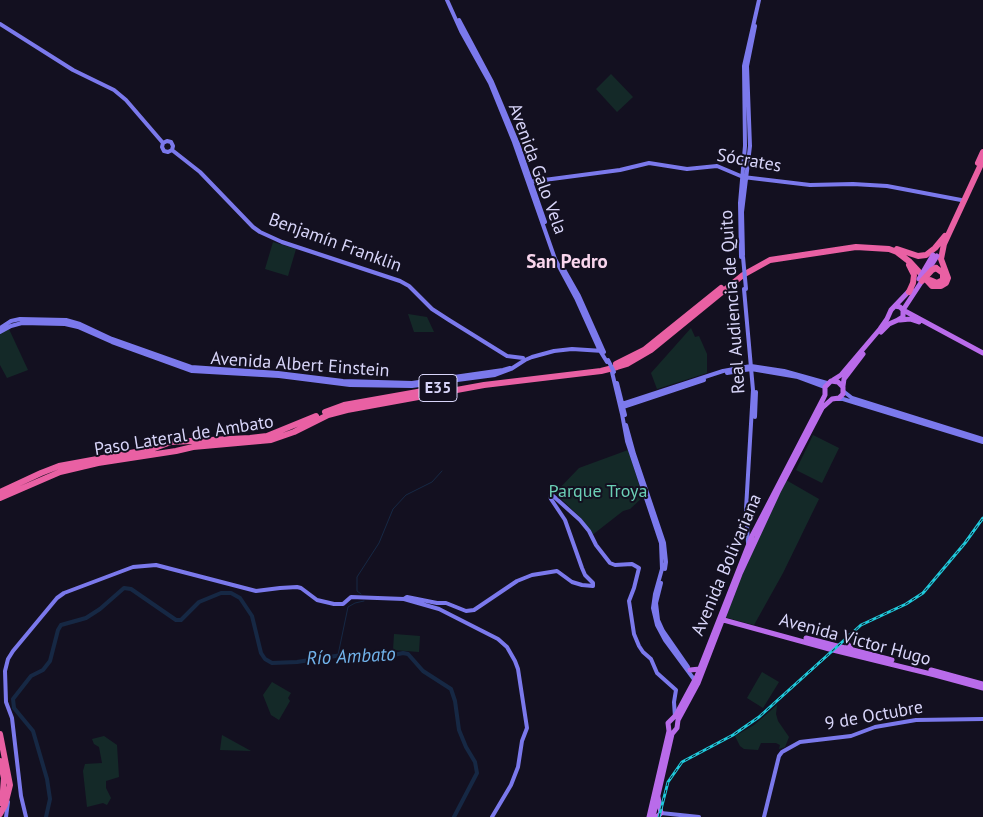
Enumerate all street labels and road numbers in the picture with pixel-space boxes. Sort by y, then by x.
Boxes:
street label: Avenida Galo Vela [503,101,571,237]
street label: Sócrates [715,145,783,177]
street label: Benjamín Franklin [265,209,405,277]
street label: Real Audiencia de Quito [716,209,750,395]
street label: Avenida Albert Einstein [210,348,390,382]
road number: E35 [419,374,457,402]
street label: Paso Lateral de Ambato [93,411,275,461]
street label: Avenida Bolivariana [687,491,767,639]
street label: Avenida Victor Hugo [777,609,933,671]
street label: 9 de Octubre [823,697,925,735]

